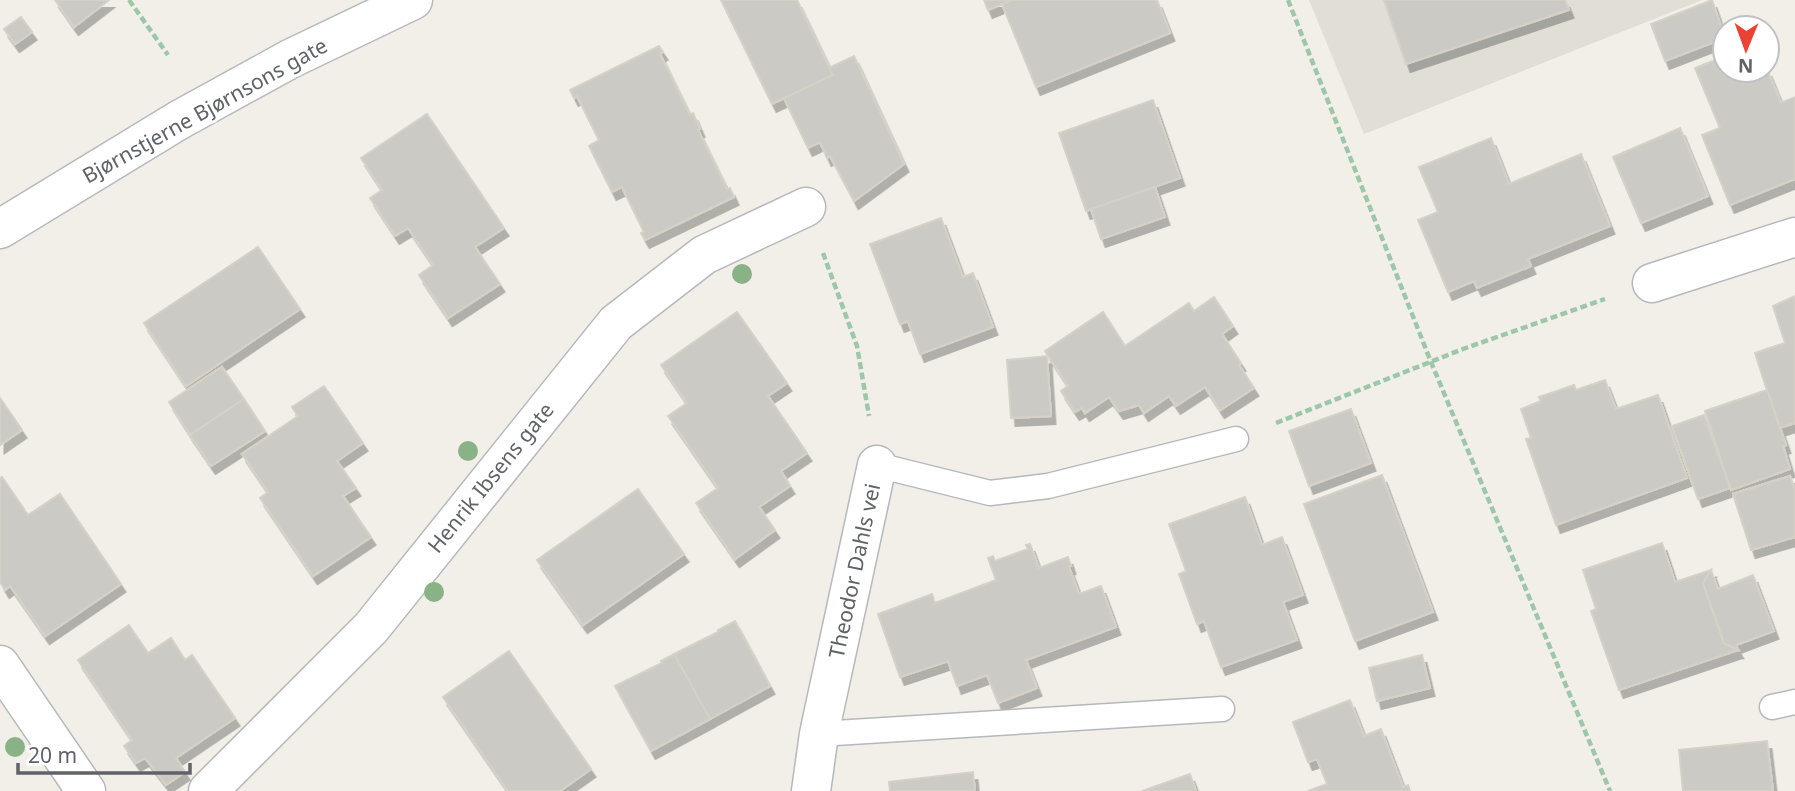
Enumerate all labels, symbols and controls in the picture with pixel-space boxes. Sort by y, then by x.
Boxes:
north arrow [1711,14,1781,84]
street label: Bjørnstjerne Bjørnsons gate [77,31,332,189]
text: N [1738,53,1754,79]
street label: Henrik Ibsens gate [421,396,560,558]
street label: Theodor Dahls vei [822,481,886,661]
scale bar [18,732,189,776]
text: 20 m [28,741,77,769]

